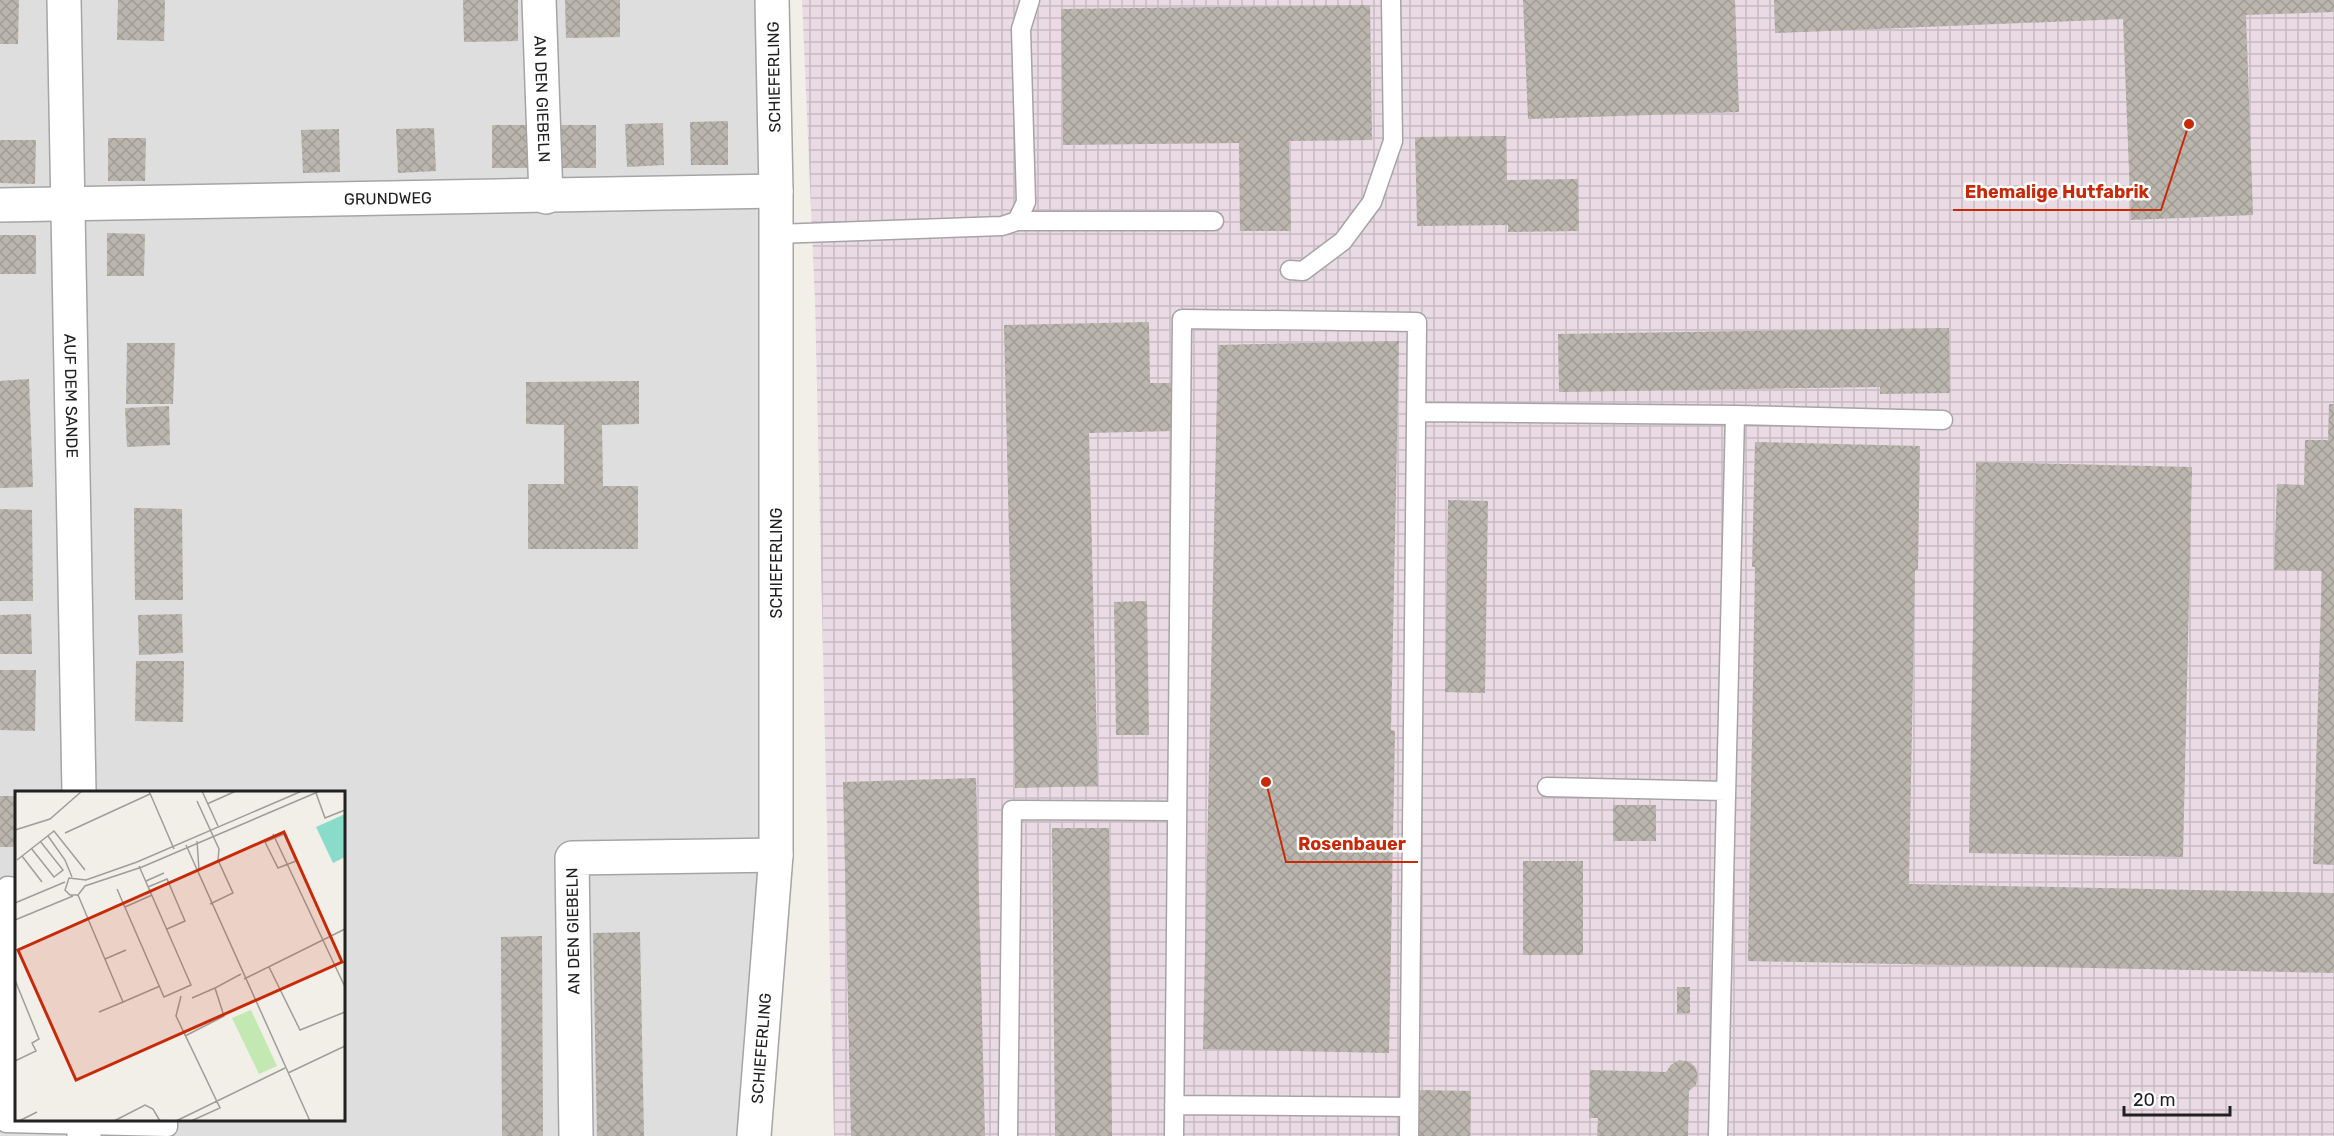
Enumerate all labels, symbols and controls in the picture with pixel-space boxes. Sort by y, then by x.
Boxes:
street label: SCHIEFERLING [764,21,784,133]
street label: AN DEN GIEBELN [531,35,554,163]
callout: Ehemalige Hutfabrik [1953,174,2161,210]
text: Ehemalige Hutfabrik [1965,181,2150,203]
street label: GRUNDWEG [344,188,432,208]
street label: AUF DEM SANDE [61,333,82,458]
street label: SCHIEFERLING [767,507,786,619]
inset map [15,791,345,1121]
callout: Rosenbauer [1286,826,1418,862]
text: Rosenbauer [1298,833,1406,855]
street label: AN DEN GIEBELN [562,867,584,995]
street label: SCHIEFERLING [747,992,775,1104]
scale bar [2124,1079,2230,1117]
text: 20 m [2133,1089,2175,1111]

